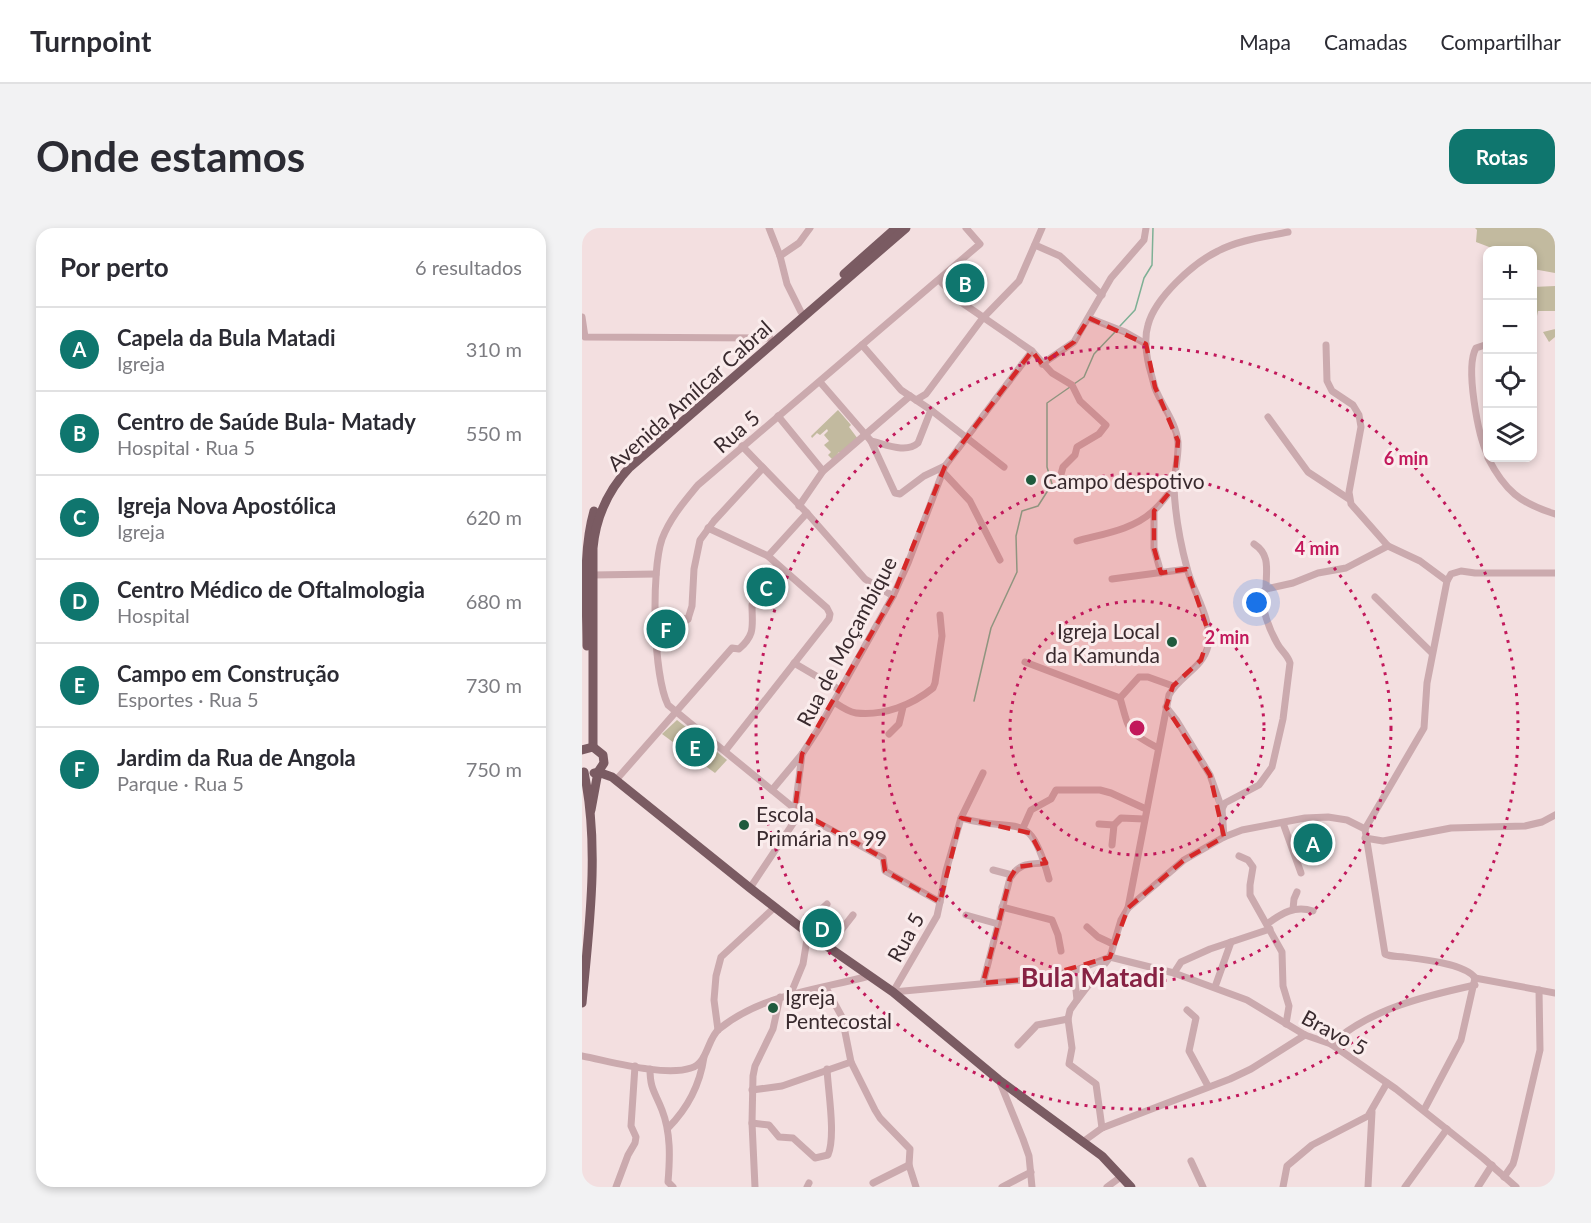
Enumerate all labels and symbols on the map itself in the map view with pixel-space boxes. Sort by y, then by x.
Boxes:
pin: B [946,260,985,306]
street label: Avenida Amílcar Cabral [602,315,776,475]
street label: Rua 5 [708,404,764,458]
text: 6 min [1384,447,1428,469]
place label: Campo despotivo [1043,468,1205,493]
marker: Campo despotivo [1024,473,1038,487]
text: 4 min [1295,537,1339,559]
street label: Rua de Moçambique [791,552,901,730]
pin: C [746,564,786,610]
your location [1242,588,1271,617]
pin: F [646,606,686,652]
place label: Igreja Local da Kamunda [1045,618,1160,667]
text: 2 min [1205,626,1249,648]
marker: Igreja Local da Kamunda [1165,635,1179,649]
centre of rings [1127,718,1147,738]
pin: E [676,724,714,770]
place label: Escola Primária nº 99 [756,801,887,850]
marker: Escola Primária nº 99 [737,818,751,832]
pin: A [1294,820,1332,866]
pin: D [802,906,842,950]
street label: Rua 5 [881,908,929,966]
district label: Bula Matadi [1021,960,1165,993]
place label: Igreja Pentecostal [785,984,892,1033]
marker: Igreja Pentecostal [766,1001,780,1015]
street label: Bravo 5 [1298,1004,1372,1060]

